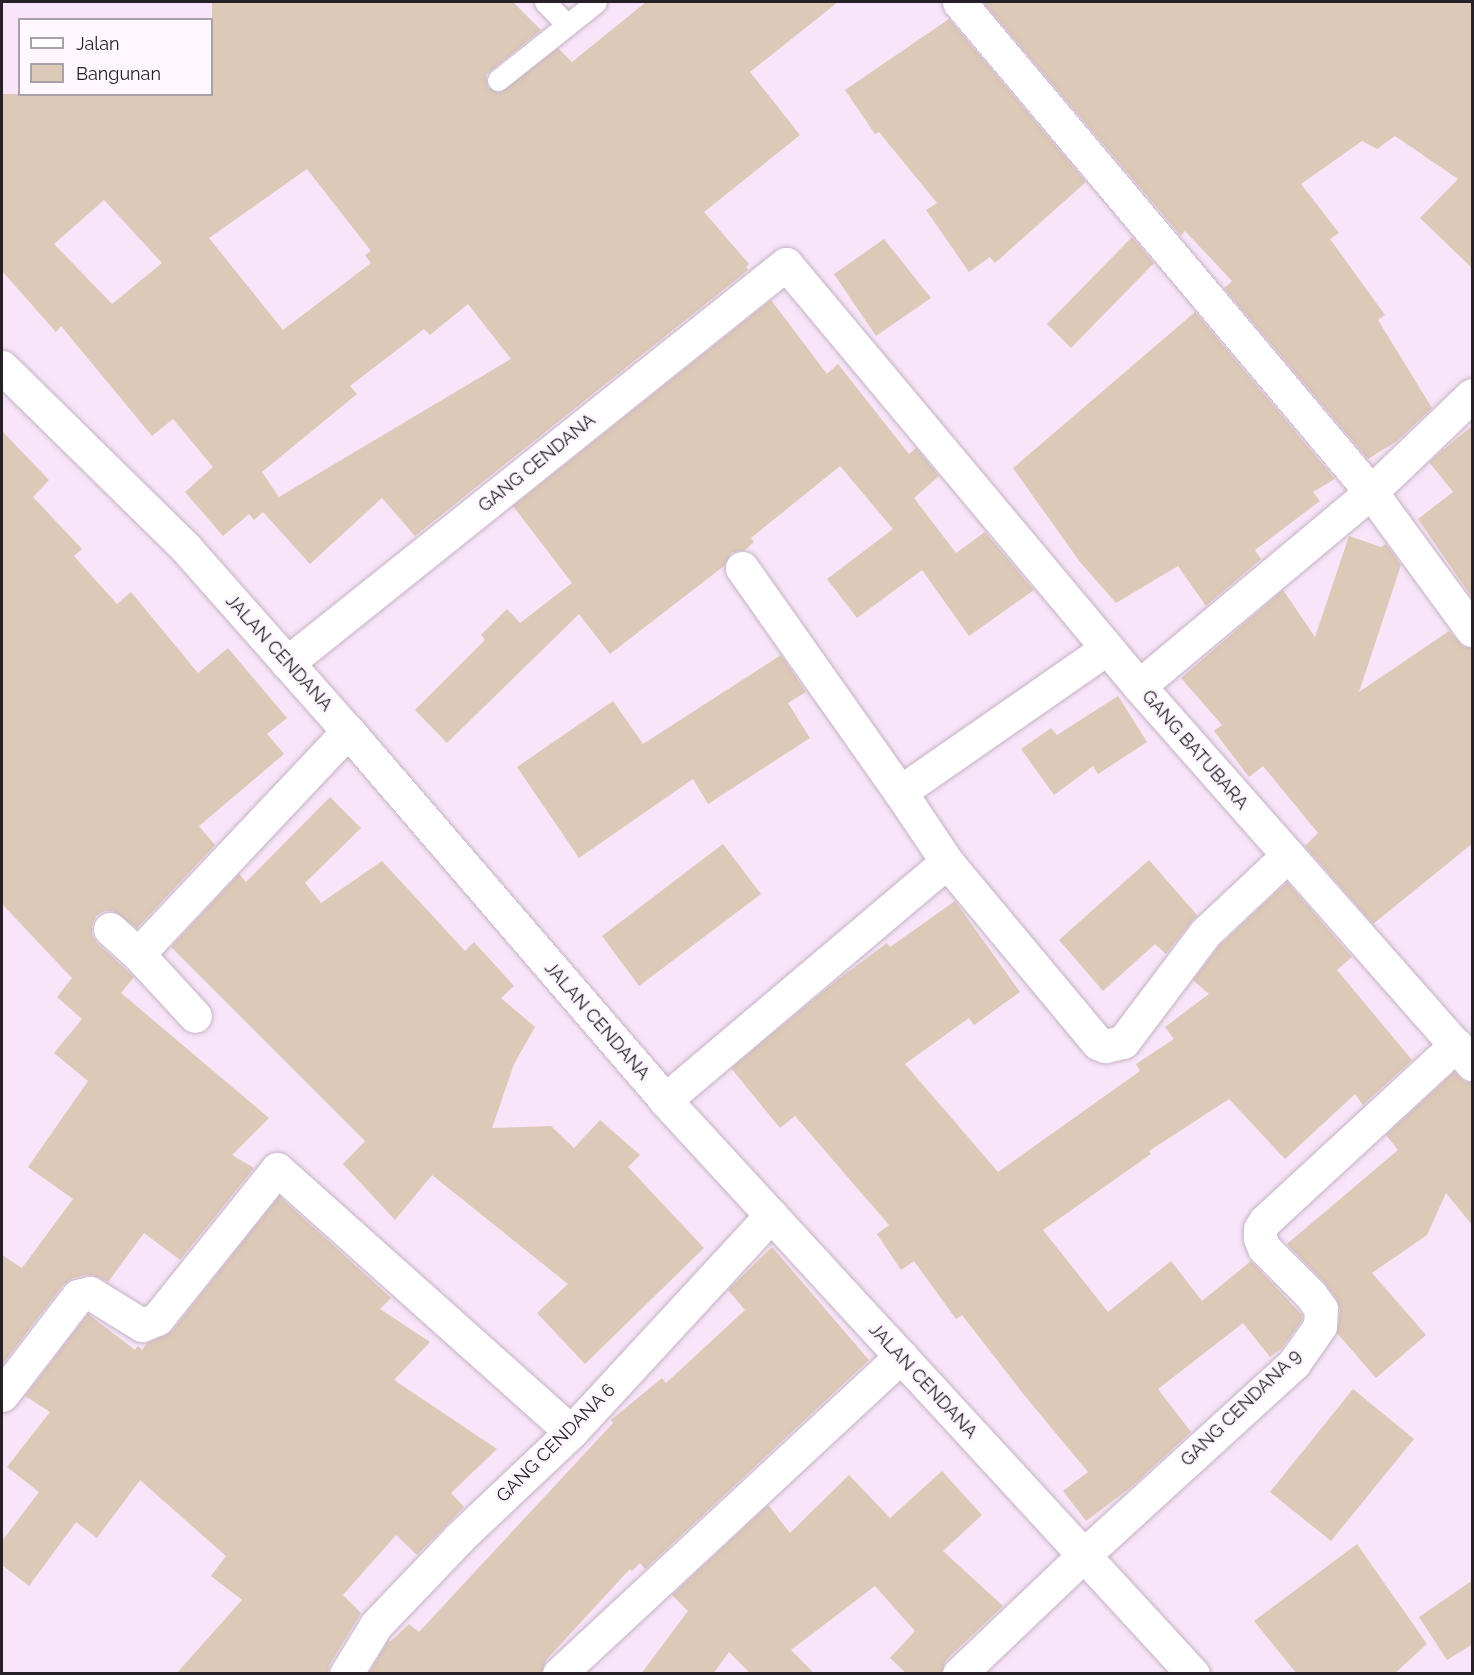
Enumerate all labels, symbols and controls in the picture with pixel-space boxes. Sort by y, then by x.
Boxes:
legend [18,18,213,96]
text: Jalan [76,33,120,54]
text: Bangunan [76,63,161,84]
street label: GANG CENDANA [474,409,600,517]
street label: JALAN CENDANA [221,590,337,716]
street label: GANG BATUBARA [1137,686,1253,814]
street label: JALAN CENDANA [540,957,654,1085]
street label: JALAN CENDANA [864,1319,982,1443]
street label: GANG CENDANA 9 [1176,1345,1306,1471]
street label: GANG CENDANA 6 [492,1379,620,1507]

